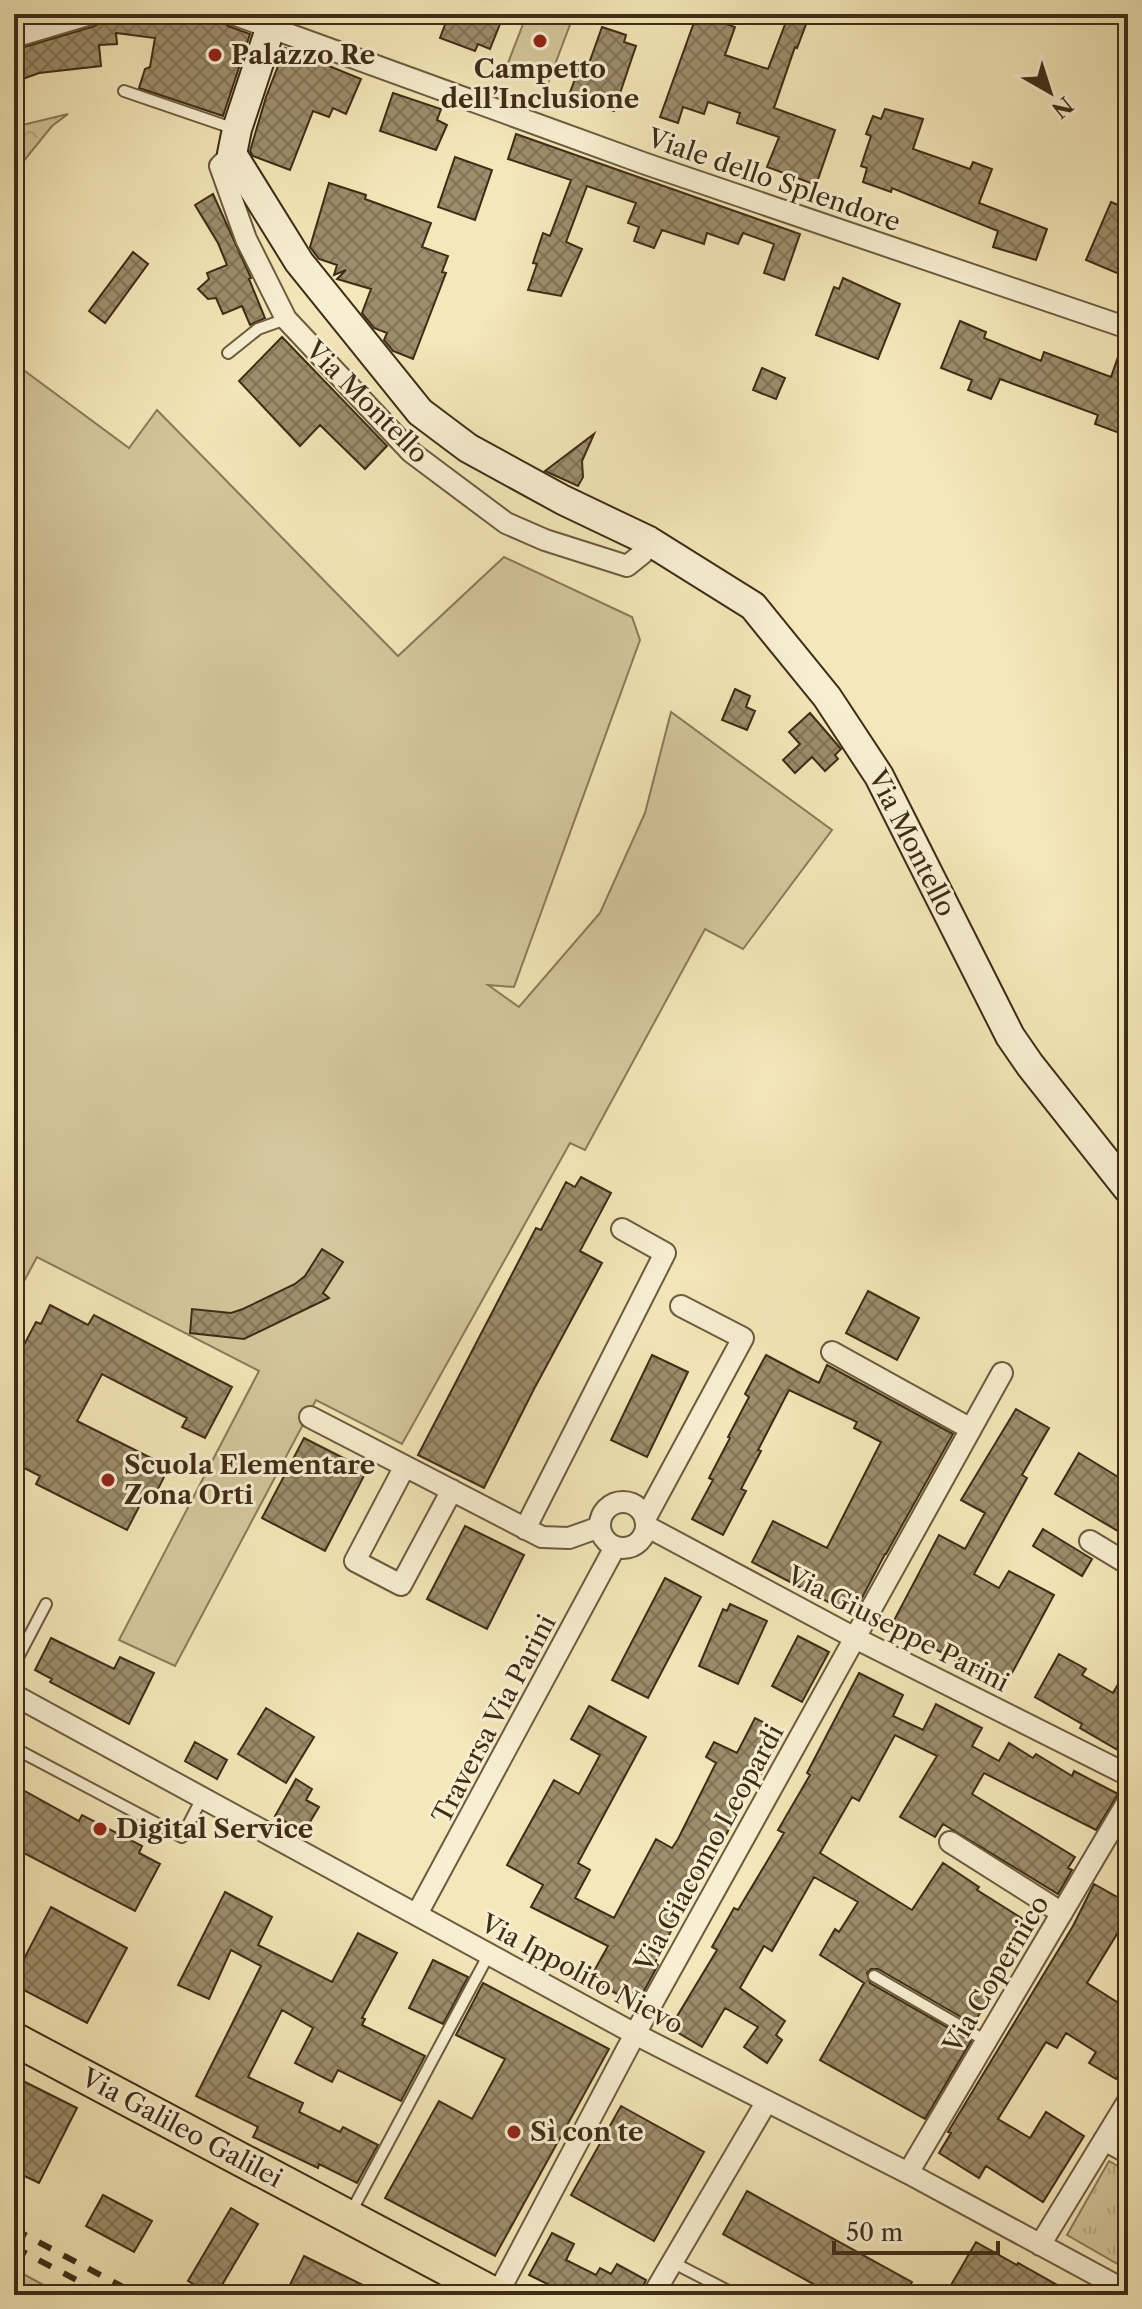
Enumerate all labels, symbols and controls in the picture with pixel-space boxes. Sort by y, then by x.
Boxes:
marker: Campetto dell’Inclusione [531,32,549,50]
place label: Palazzo Re [231,39,375,71]
marker: Palazzo Re [206,46,224,64]
north arrow [1010,52,1090,132]
place label: Campetto dell’Inclusione [441,53,639,115]
text: N [1046,91,1078,124]
street label: Viale dello Splendore [642,121,905,238]
street label: Via Montello [298,333,435,470]
street label: Via Montello [861,764,963,922]
place label: Scuola Elementare Zona Orti [124,1449,375,1511]
marker: Scuola Elementare Zona Orti [99,1471,117,1489]
street label: Via Giuseppe Parini [781,1559,1014,1699]
street label: Traversa Via Parini [425,1609,563,1829]
street label: Via Giacomo Leopardi [627,1719,790,1978]
place label: Digital Service [116,1813,313,1845]
marker: Digital Service [91,1820,109,1838]
street label: Via Copernico [936,1889,1056,2060]
street label: Via Ippolito Nievo [474,1907,689,2041]
street label: Via Galileo Galilei [75,2061,288,2194]
place label: Sì con te [530,2116,644,2148]
marker: Sì con te [505,2123,523,2141]
scale bar [834,2205,998,2255]
text: 50 m [846,2218,903,2247]

